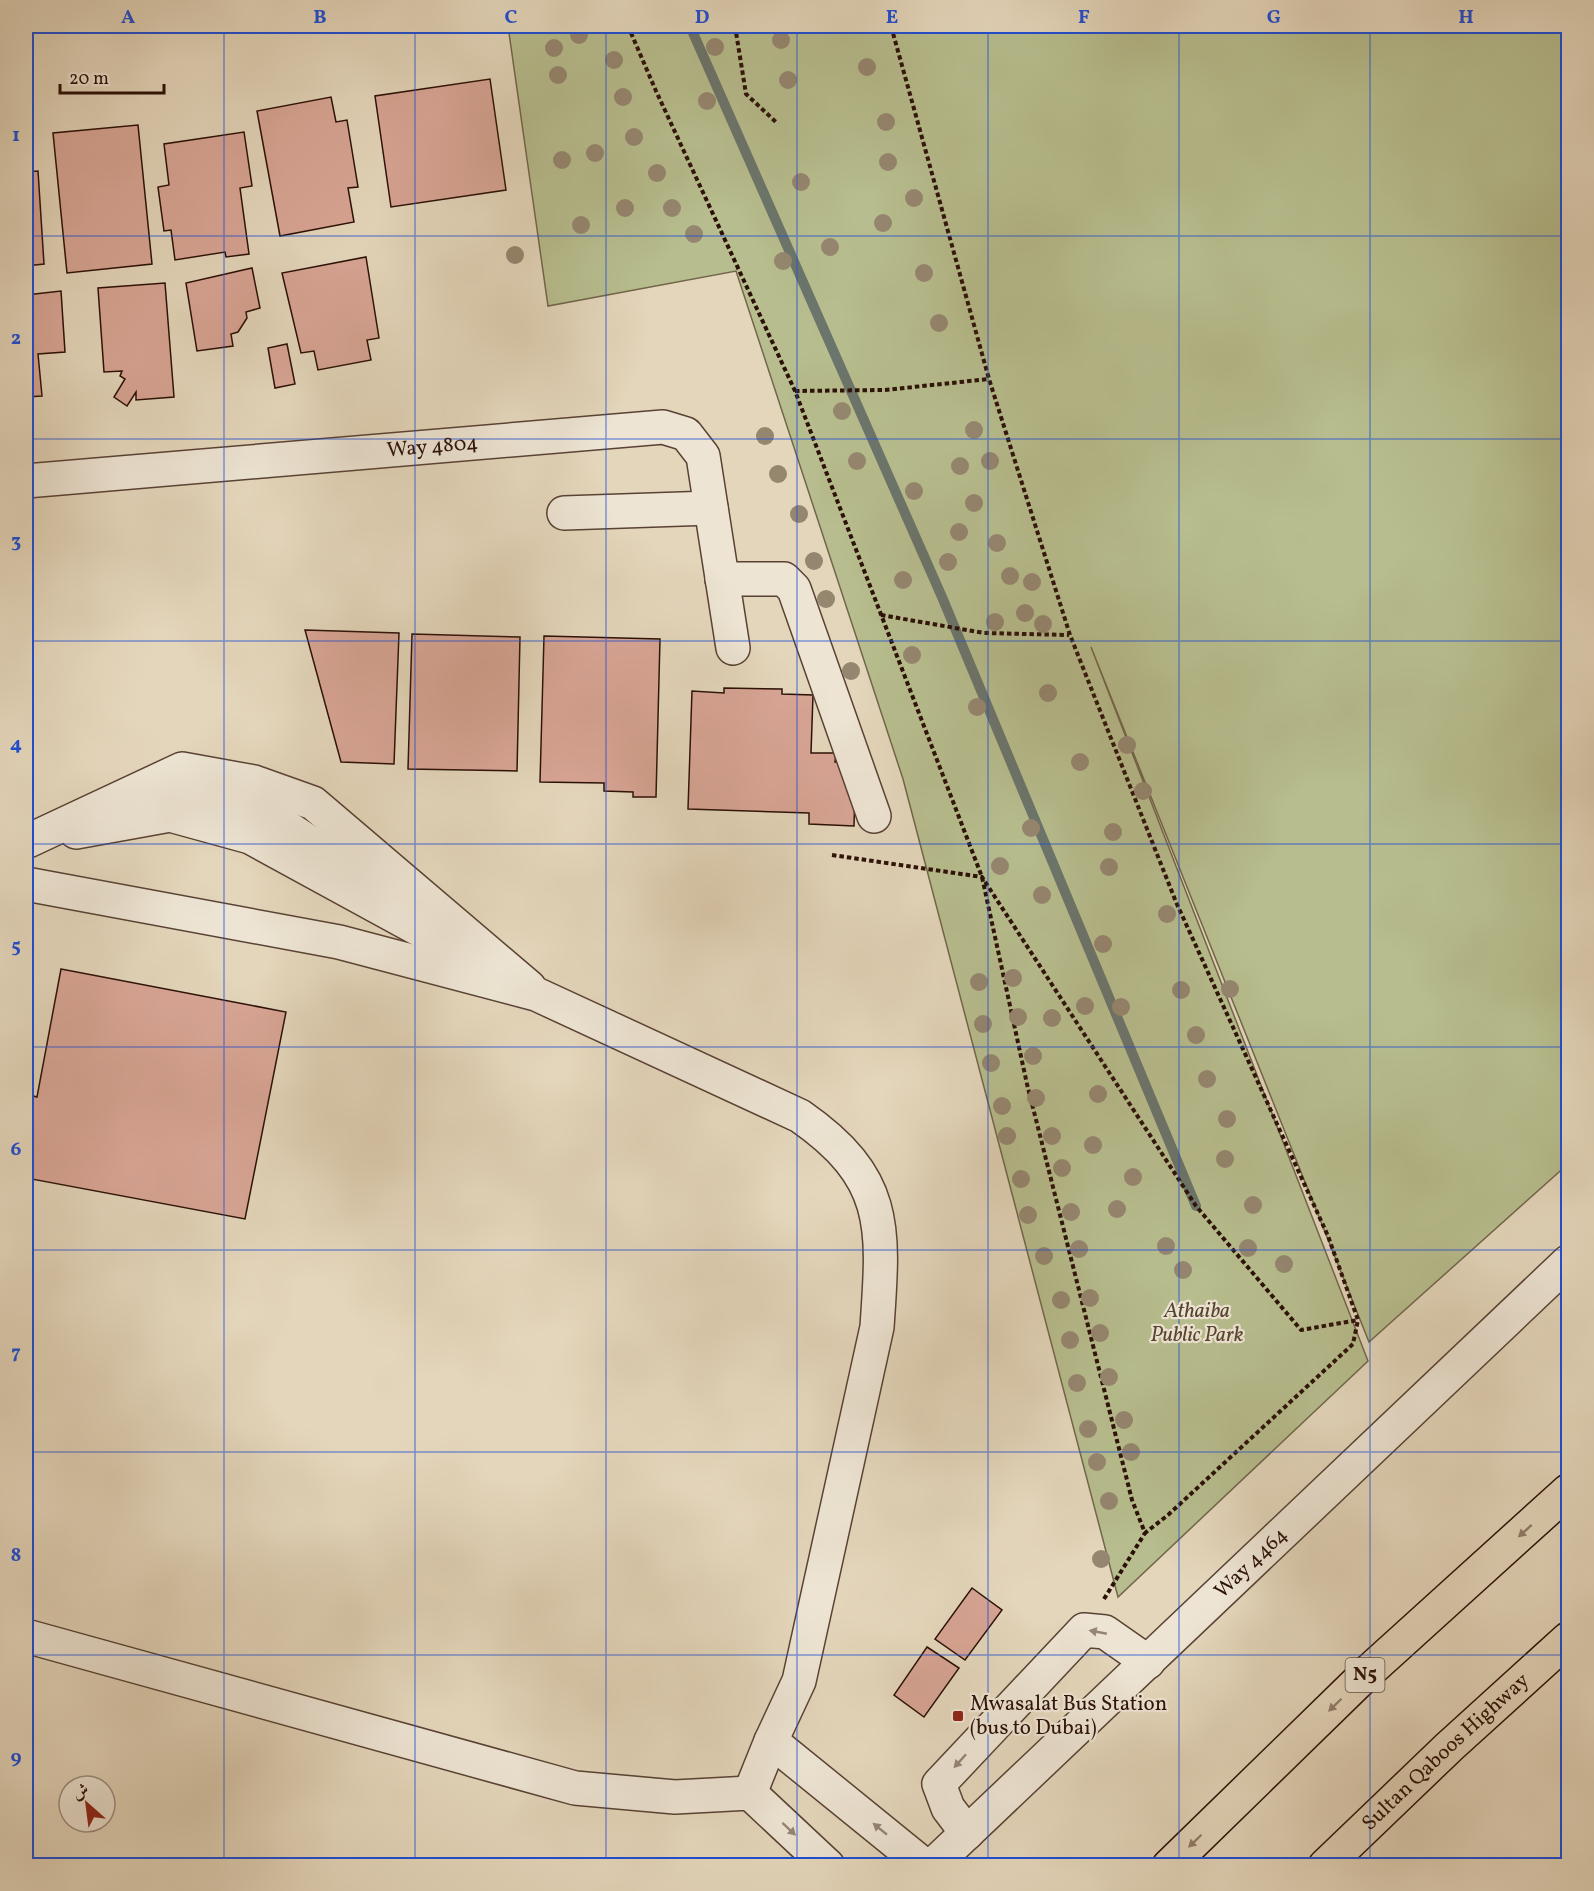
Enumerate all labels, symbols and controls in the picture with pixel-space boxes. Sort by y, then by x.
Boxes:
text: A [121,4,135,32]
text: B [313,4,327,32]
text: C [505,4,518,32]
text: D [695,4,709,32]
text: E [886,4,898,32]
text: F [1078,4,1090,32]
text: G [1267,4,1281,32]
text: H [1458,4,1474,32]
scale bar [60,57,164,95]
text: 20 m [69,67,109,92]
text: 1 [12,122,20,150]
text: 2 [11,325,21,353]
street label: Way 4804 [386,428,480,465]
text: 3 [11,528,21,556]
text: 4 [10,731,22,759]
text: 5 [11,933,21,961]
text: 6 [11,1136,22,1164]
park label: Athaiba Public Park [1150,1297,1244,1350]
text: 7 [11,1339,21,1367]
street label: Way 4464 [1208,1521,1294,1605]
one-way arrow [1518,1524,1533,1537]
text: 8 [11,1542,21,1570]
one-way arrow [1088,1627,1107,1636]
road number: N5 [1346,1658,1384,1692]
street label: Sultan Qaboos Highway [1356,1666,1536,1837]
place label: Mwasalat Bus Station (bus to Dubai) [970,1690,1167,1743]
one-way arrow [1328,1697,1342,1711]
marker: Mwasalat Bus Station (bus to Dubai) [951,1709,965,1723]
text: 9 [10,1744,22,1772]
one-way arrow [953,1754,967,1769]
north arrow [57,1774,117,1834]
text: ش [69,1779,93,1806]
one-way arrow [782,1822,797,1836]
one-way arrow [872,1823,887,1835]
one-way arrow [1188,1833,1202,1847]

